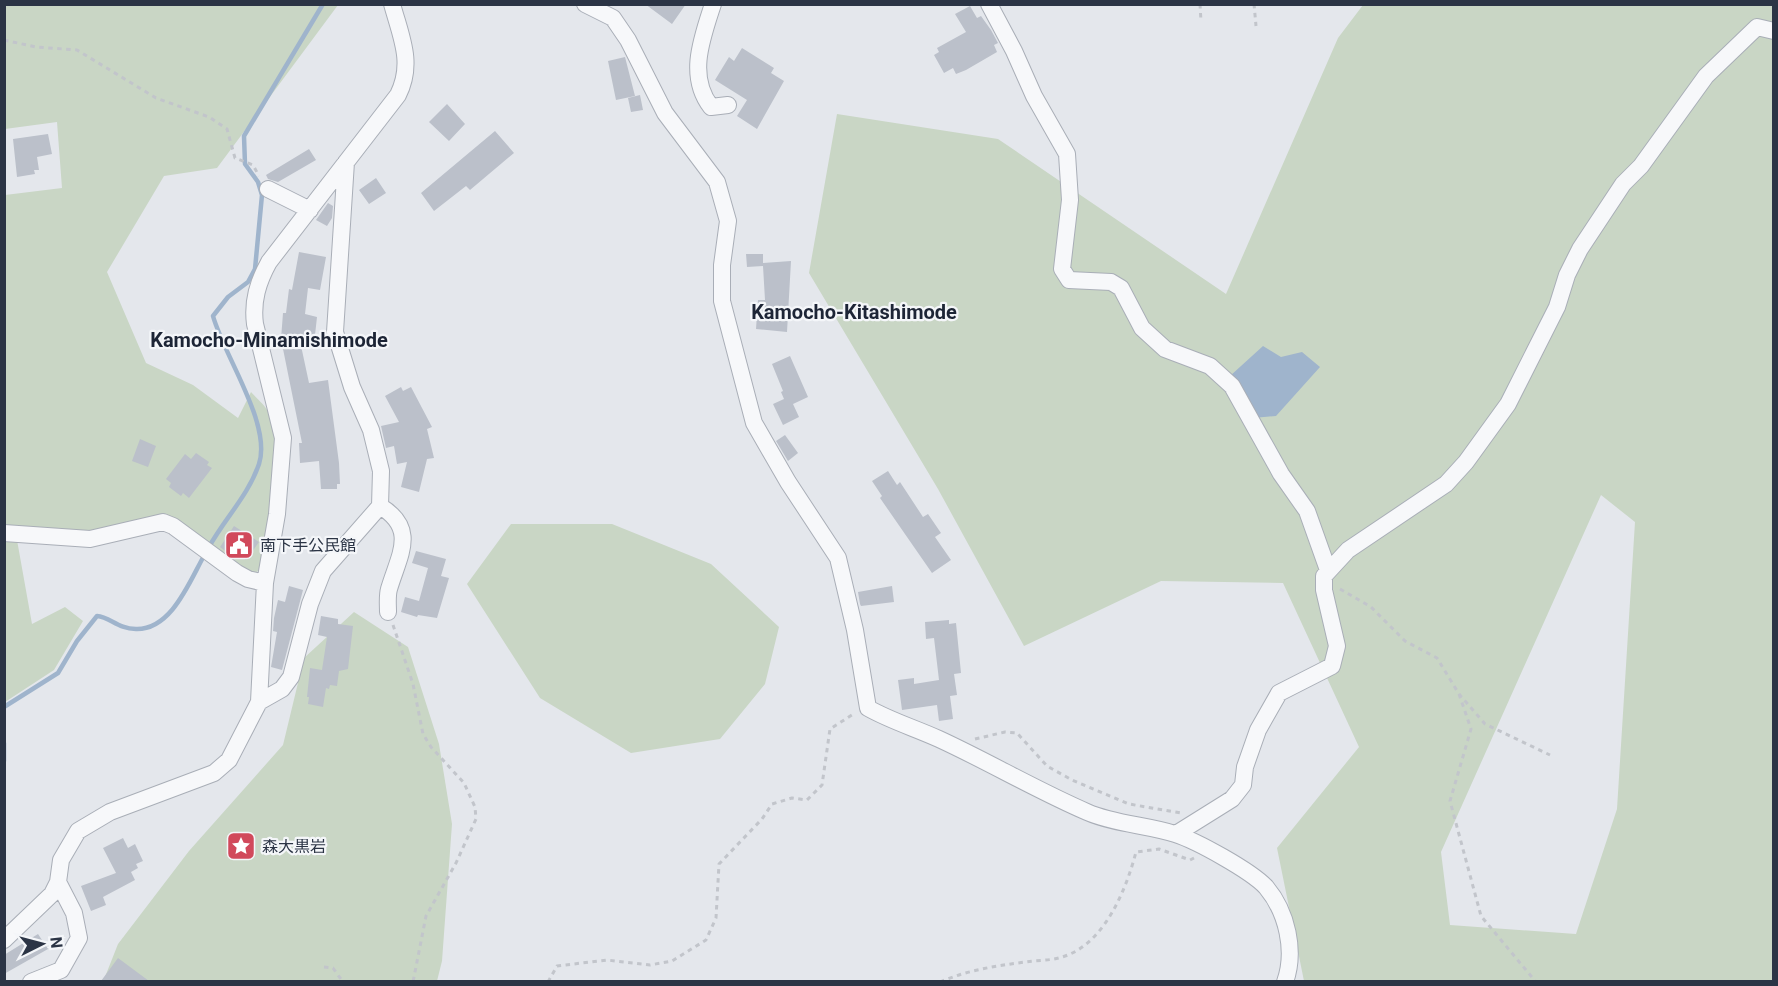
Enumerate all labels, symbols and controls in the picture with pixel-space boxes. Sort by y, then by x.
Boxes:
district label: Kamocho-Kitashimode [751,300,957,324]
district label: Kamocho-Minamishimode [150,328,388,352]
public building icon: 南下手公民館 [223,529,255,561]
place label: 南下手公民館 [260,536,356,555]
place icon: 森大黒岩 [225,830,257,862]
place label: 森大黒岩 [262,837,326,856]
north arrow [12,914,72,974]
text: N [46,936,66,949]

